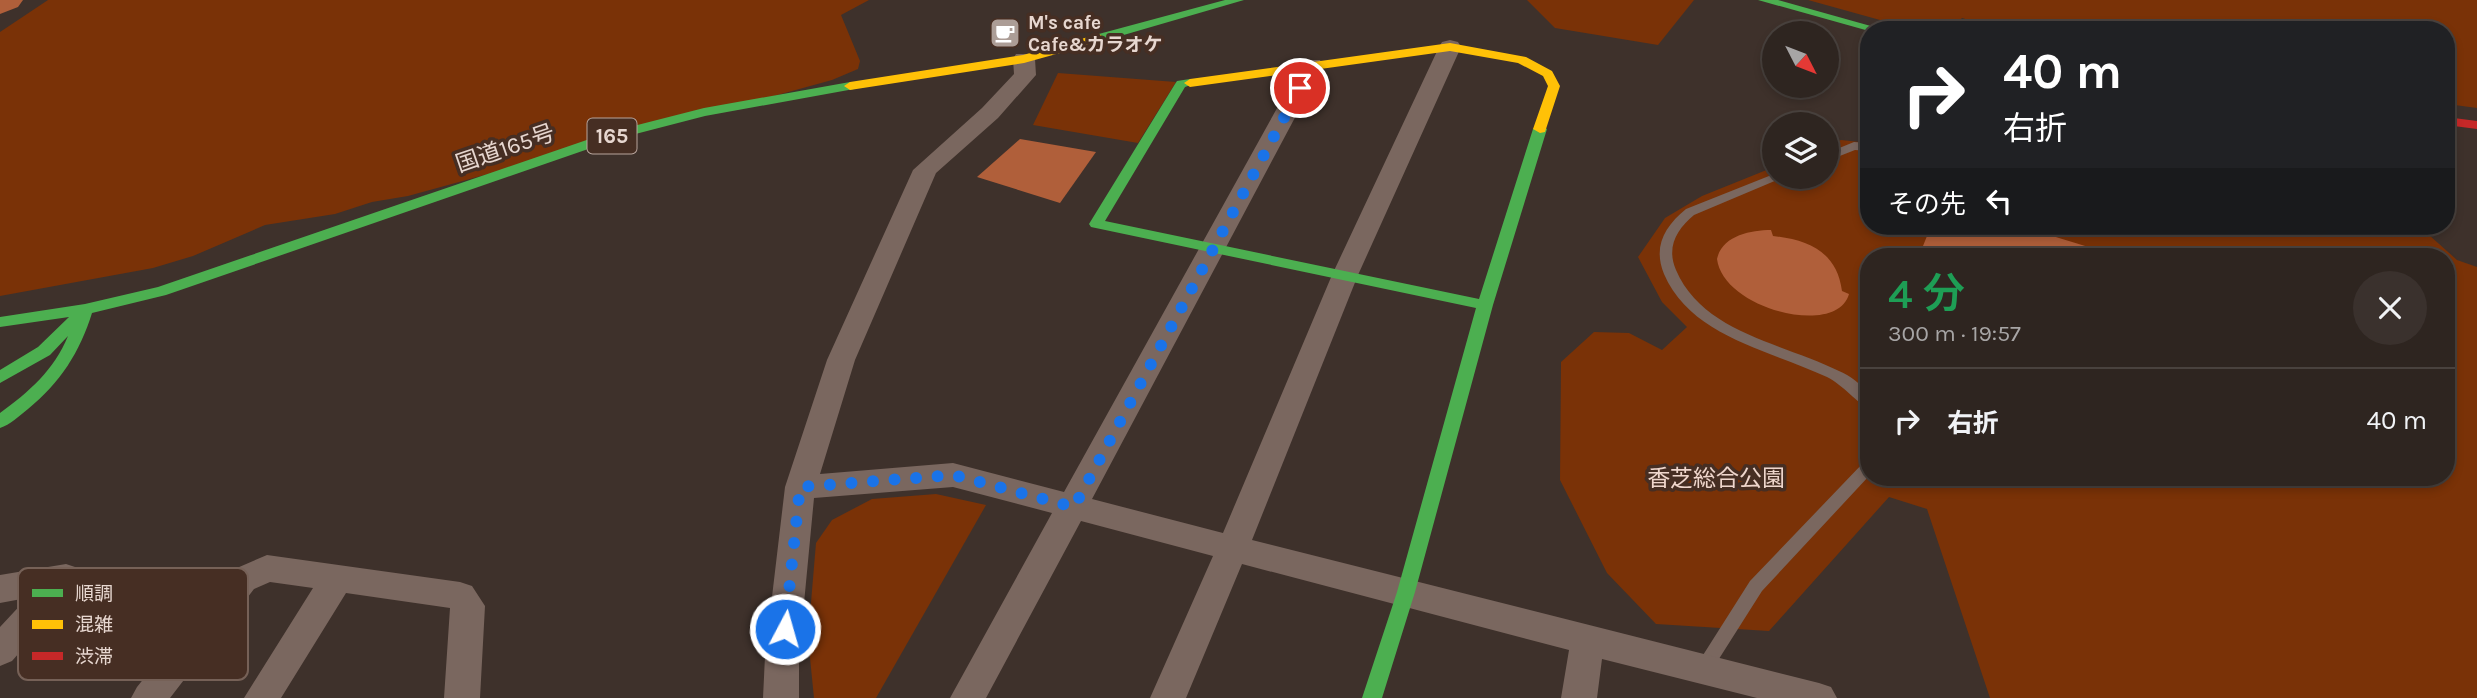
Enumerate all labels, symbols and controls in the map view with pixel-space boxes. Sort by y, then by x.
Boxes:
place label: M's cafe Cafe&カラオケ [1028,12,1163,56]
cafe icon: M's cafe Cafe&カラオケ [988,16,1022,50]
north arrow [1762,21,1839,98]
map controls [1762,21,1839,189]
text: 40 m [2003,43,2122,100]
icon: right [1888,49,1979,140]
pin [1270,58,1330,118]
icon: arrive [1281,69,1319,107]
text: 右折 [2003,110,2067,147]
button: layers [1762,112,1839,189]
road number: 165 [588,118,636,154]
street label: 国道165号 [452,119,558,178]
icon: left [1980,182,2018,220]
text: その先 [1888,189,1966,220]
text: 4 分 [1888,269,1965,319]
button: close [2353,271,2427,345]
text: 300 m · 19:57 [1888,320,2021,347]
icon: right [1888,402,1926,440]
text: 40 m [2367,405,2427,436]
text: 右折 [1947,408,1999,439]
park label: 香芝総合公園 [1647,465,1785,492]
legend [18,568,248,680]
text: 順調 [75,583,113,605]
position arrow [748,592,822,666]
text: 混雑 [75,614,113,636]
text: 渋滞 [75,646,113,668]

